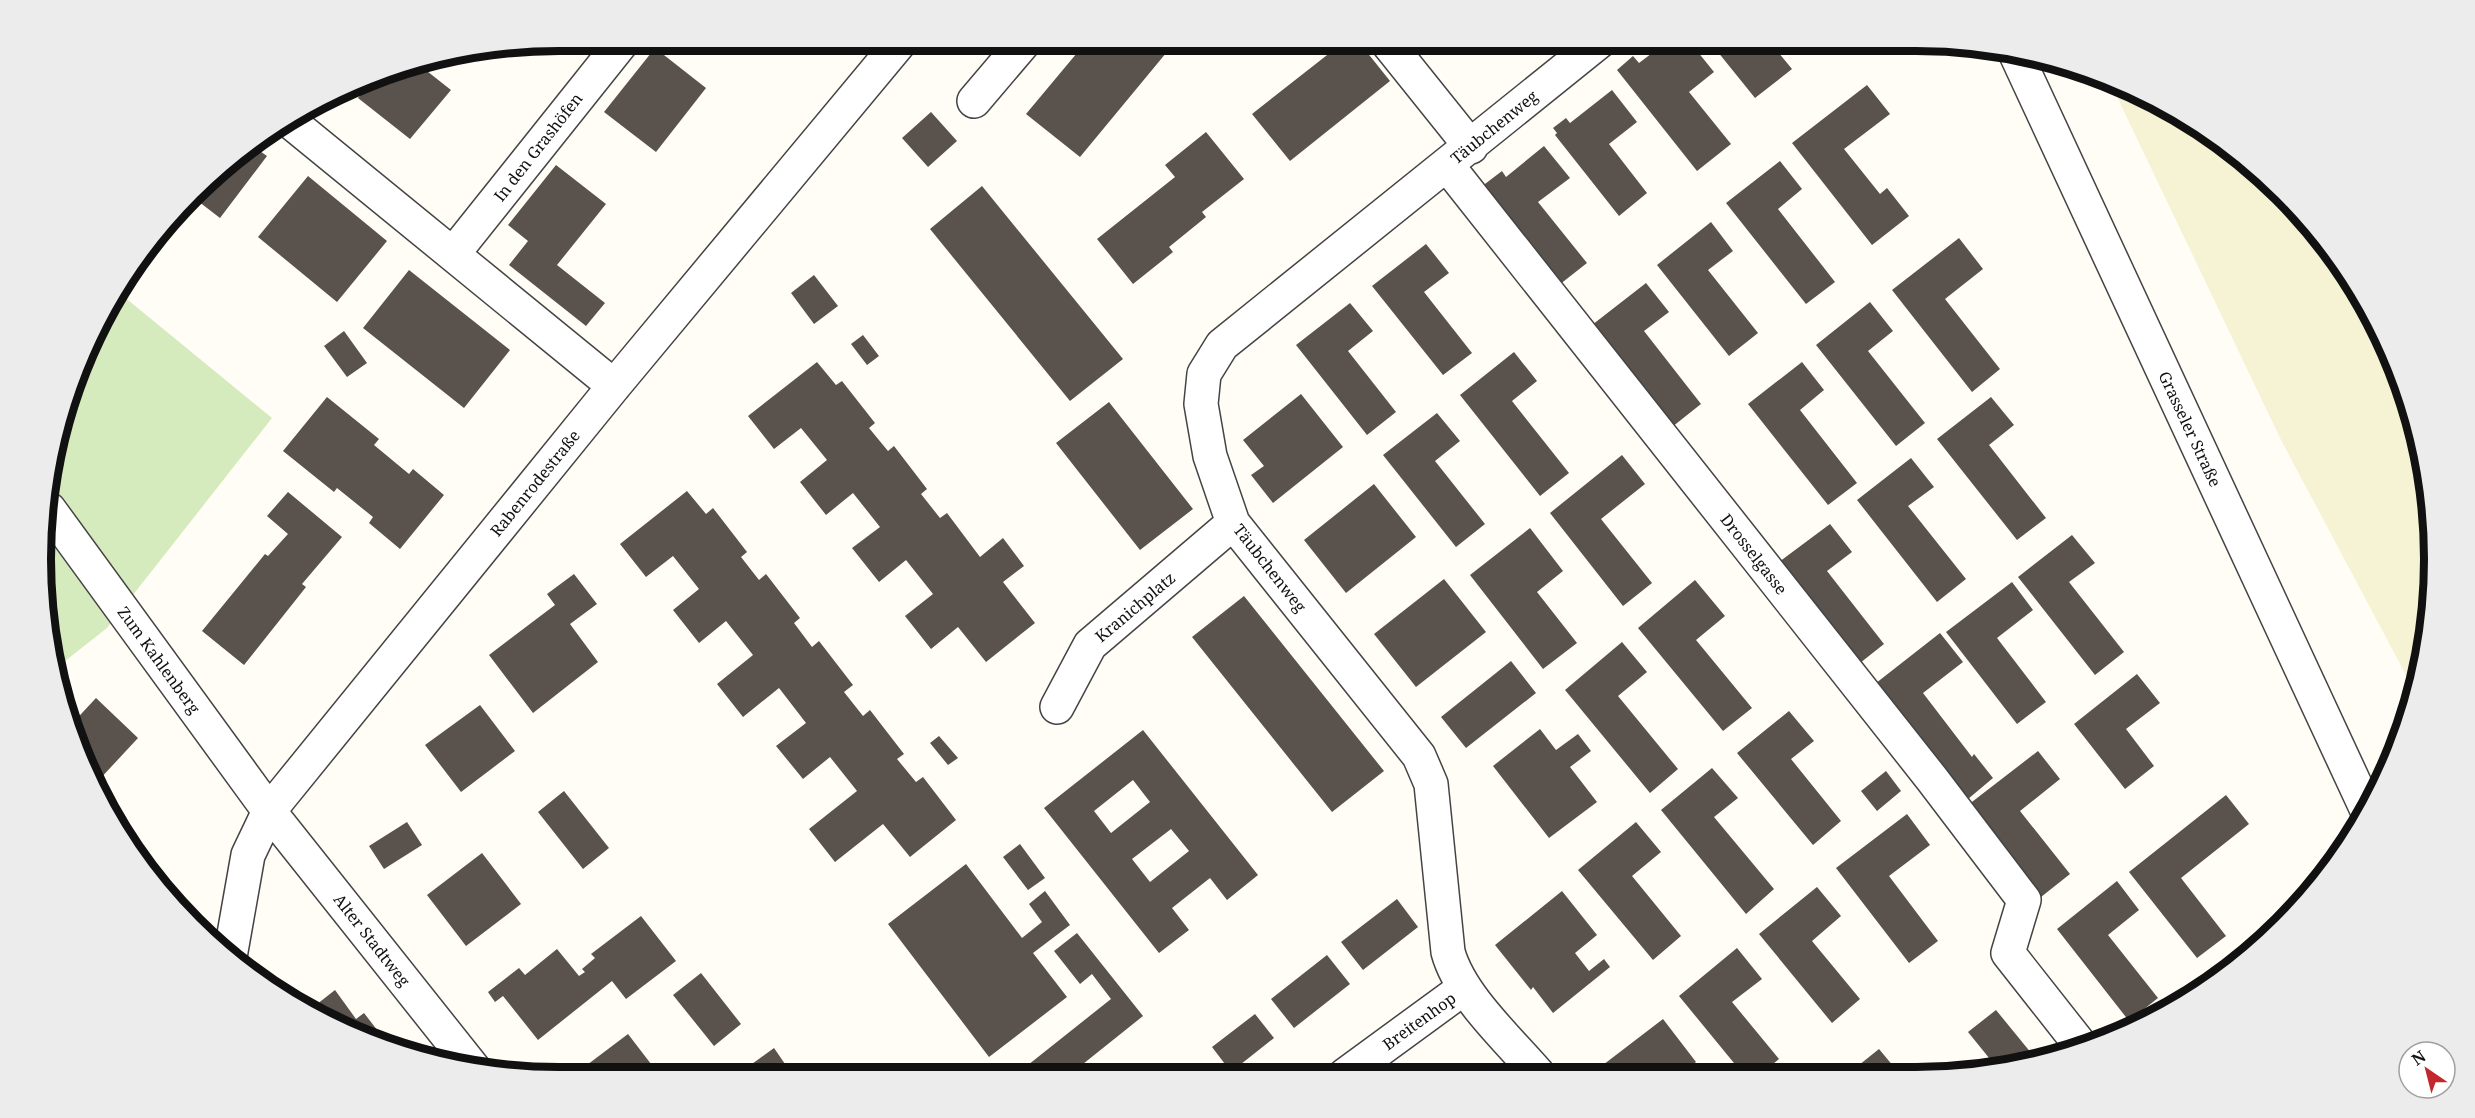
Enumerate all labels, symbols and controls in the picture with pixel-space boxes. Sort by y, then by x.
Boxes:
street label: Täubchenweg [1446,85,1542,169]
street label: In den Grashöfen [489,88,587,206]
street label: Grasseler Straße [2154,368,2226,490]
street label: Rabenrodestraße [485,425,585,541]
street label: Drosselgasse [1715,509,1793,599]
street label: Täubchenweg [1229,519,1312,617]
street label: Kranichplatz [1090,567,1180,647]
street label: Zum Kahlenberg [113,602,206,718]
street label: Alter Stadtweg [329,889,415,991]
street label: Breitenhop [1378,987,1460,1055]
north arrow [2397,1040,2457,1100]
text: N [2407,1045,2430,1070]

